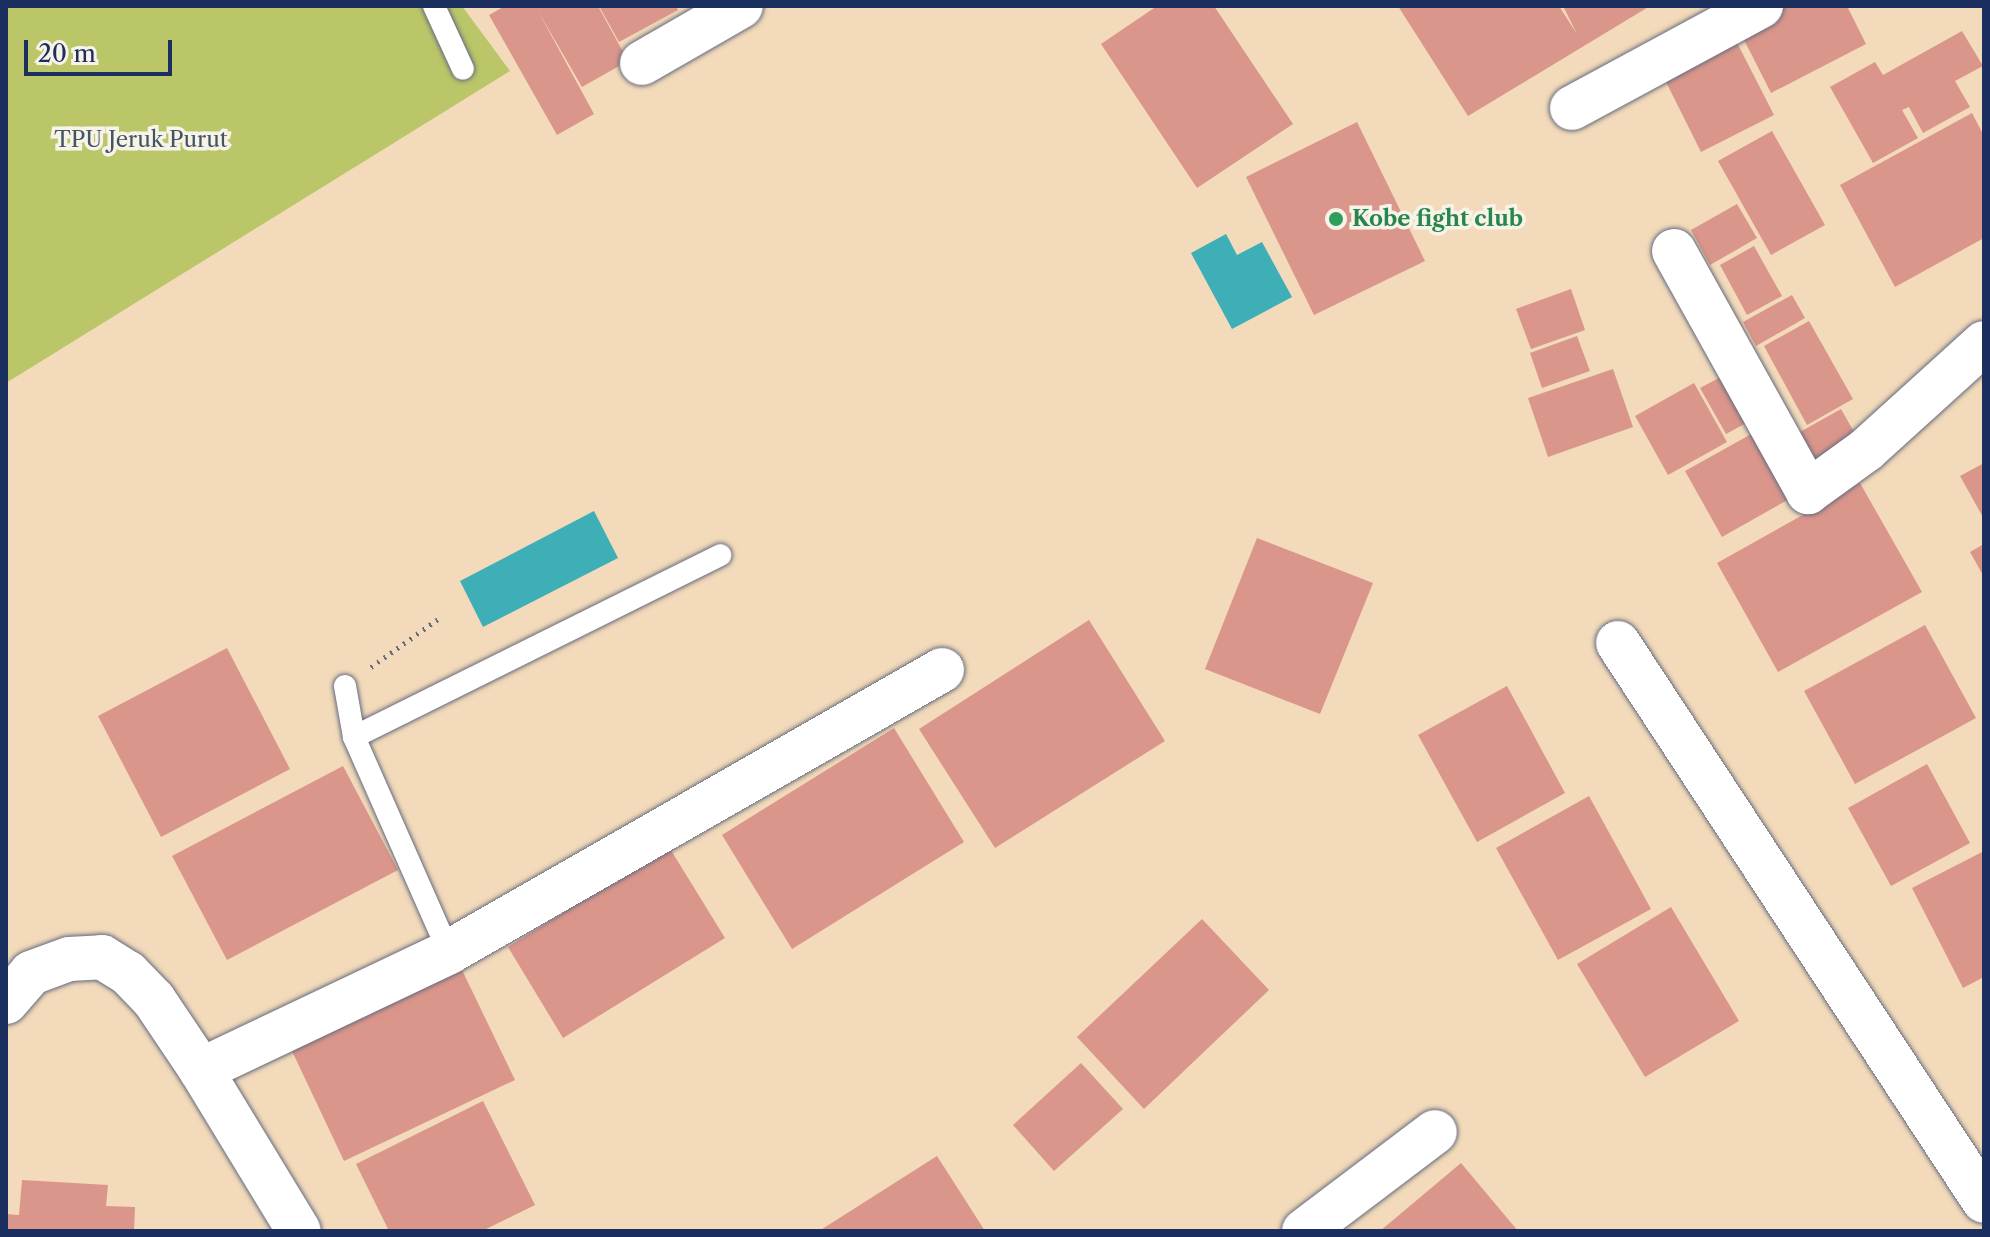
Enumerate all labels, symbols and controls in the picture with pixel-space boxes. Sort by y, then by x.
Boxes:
scale bar [28,24,176,74]
text: 20 m [38,39,96,68]
park label: TPU Jeruk Purut [54,127,228,153]
place label: Kobe fight club [1352,206,1523,232]
marker: Kobe fight club [1327,210,1345,228]

